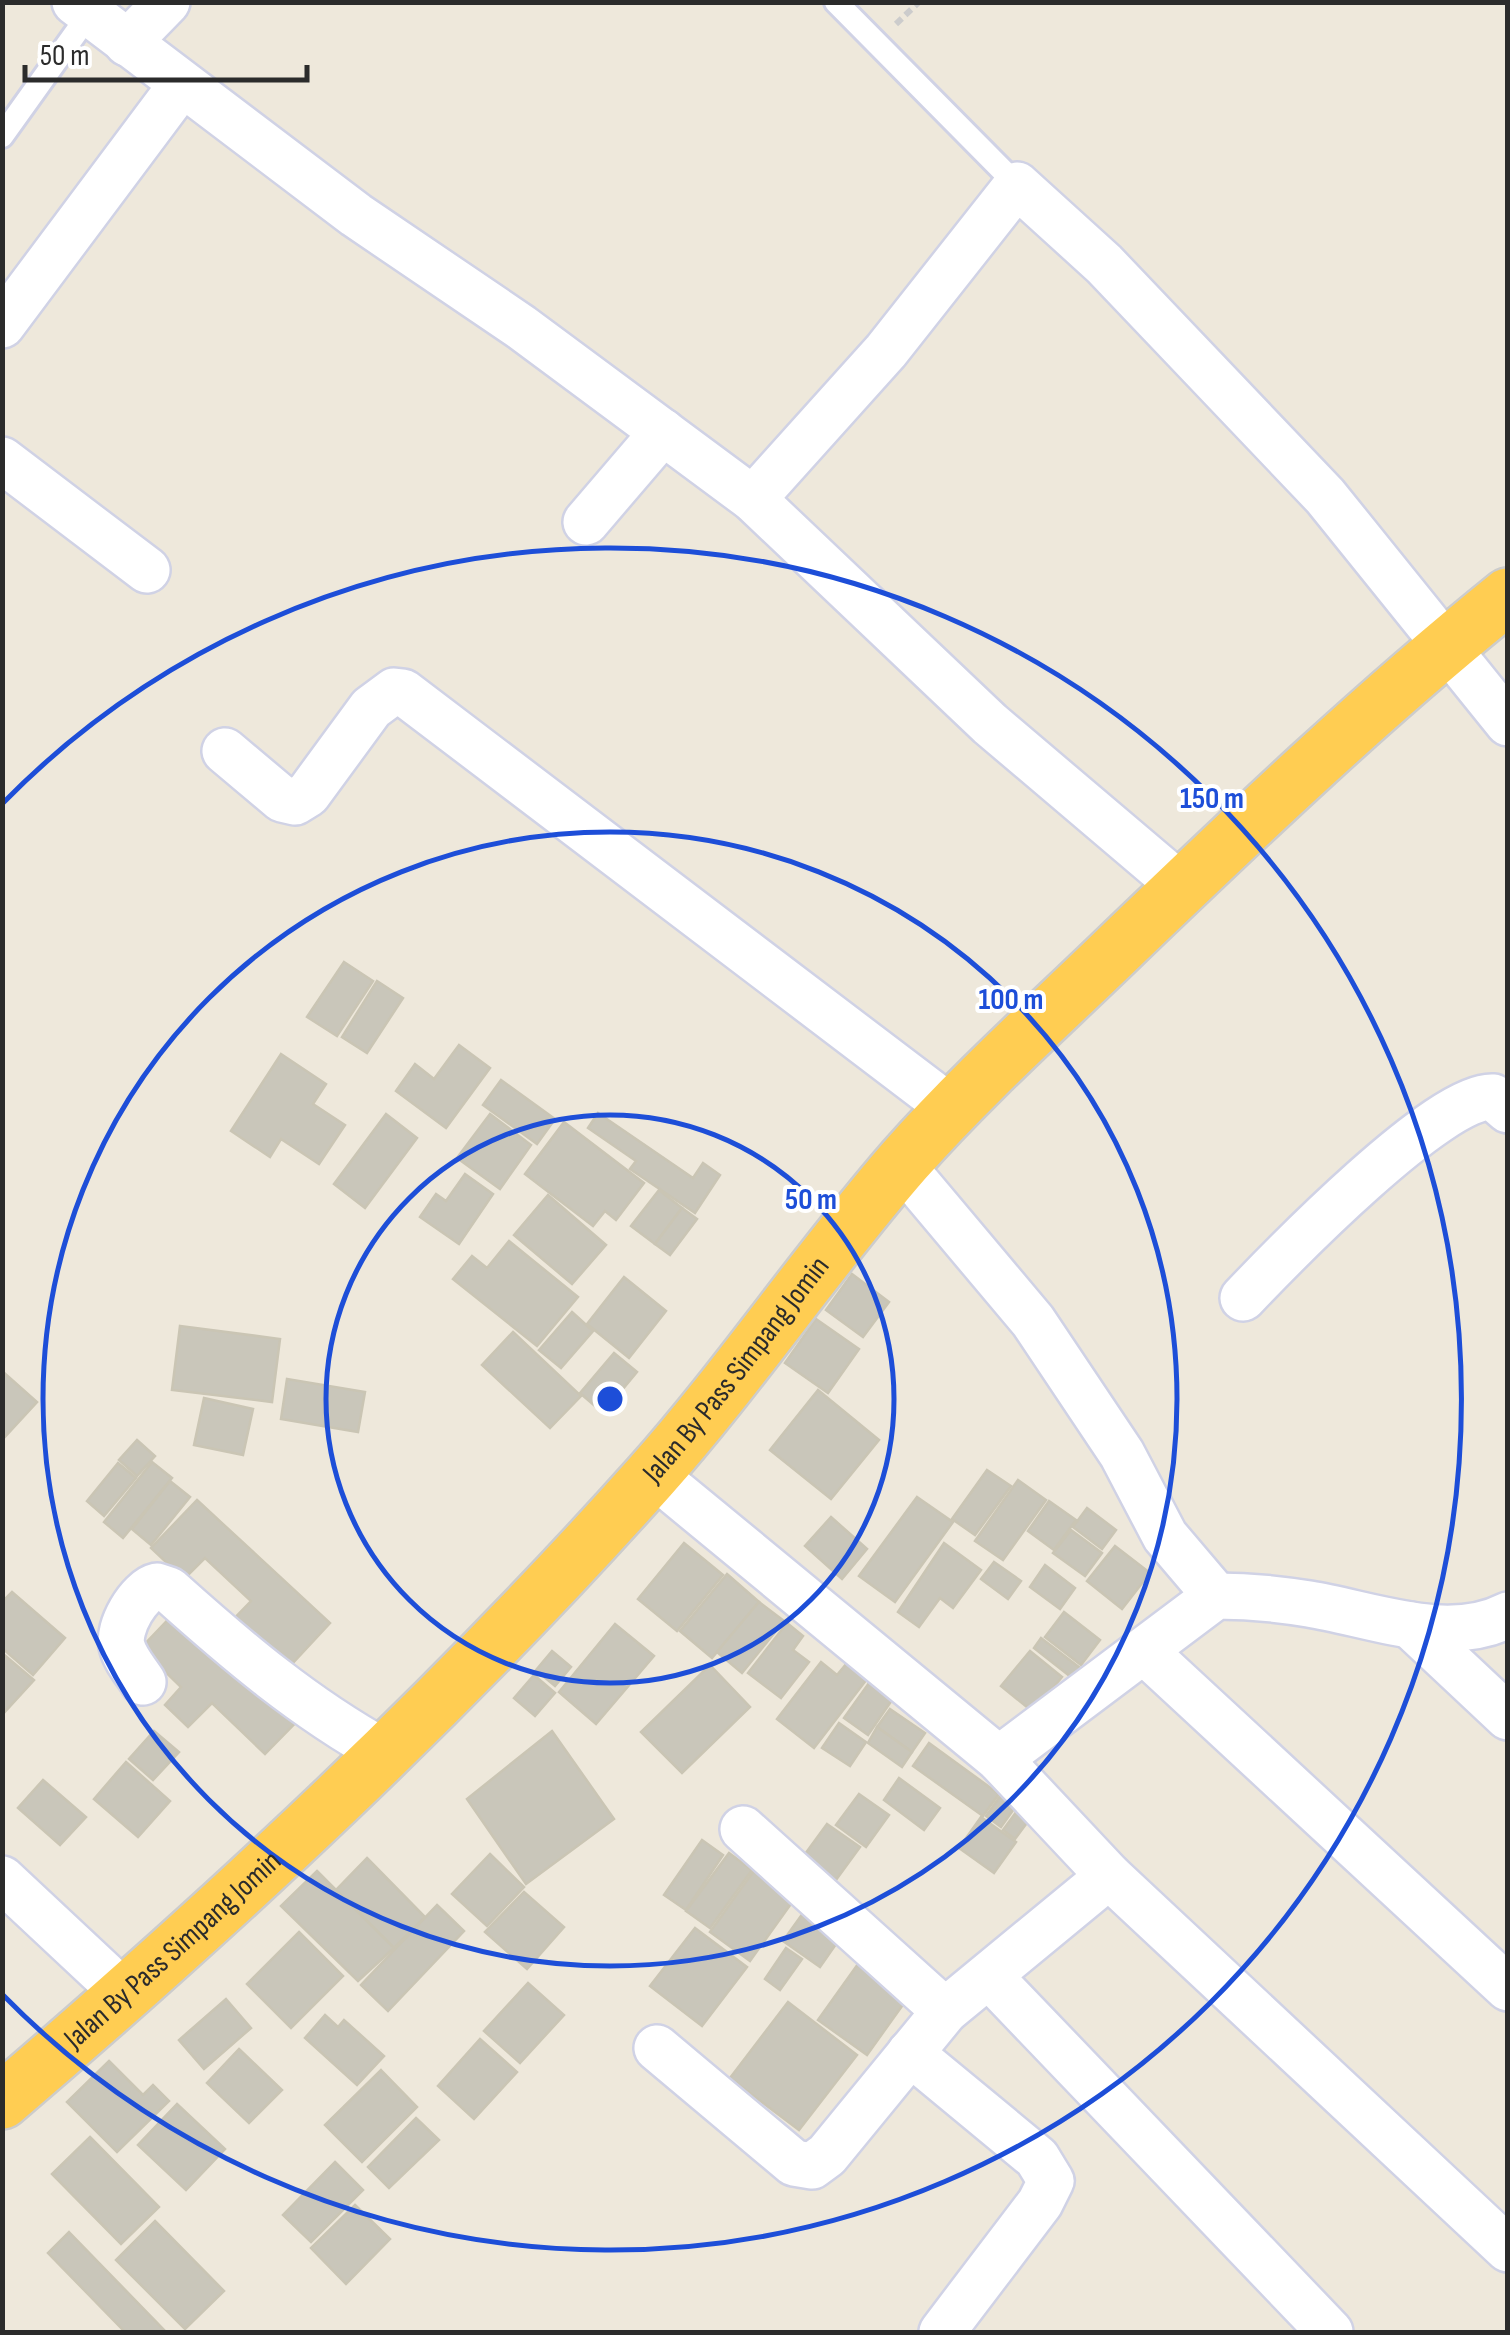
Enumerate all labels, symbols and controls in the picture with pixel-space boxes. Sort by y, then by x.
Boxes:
scale bar [25,20,308,82]
text: 50 m [40,38,89,74]
text: 150 m [1180,781,1244,817]
text: 100 m [979,982,1043,1018]
text: 50 m [785,1182,837,1218]
street label: Jalan By Pass Simpang Jomin [635,1249,837,1491]
centre of rings [592,1381,628,1417]
street label: Jalan By Pass Simpang Jomin [56,1843,289,2058]

